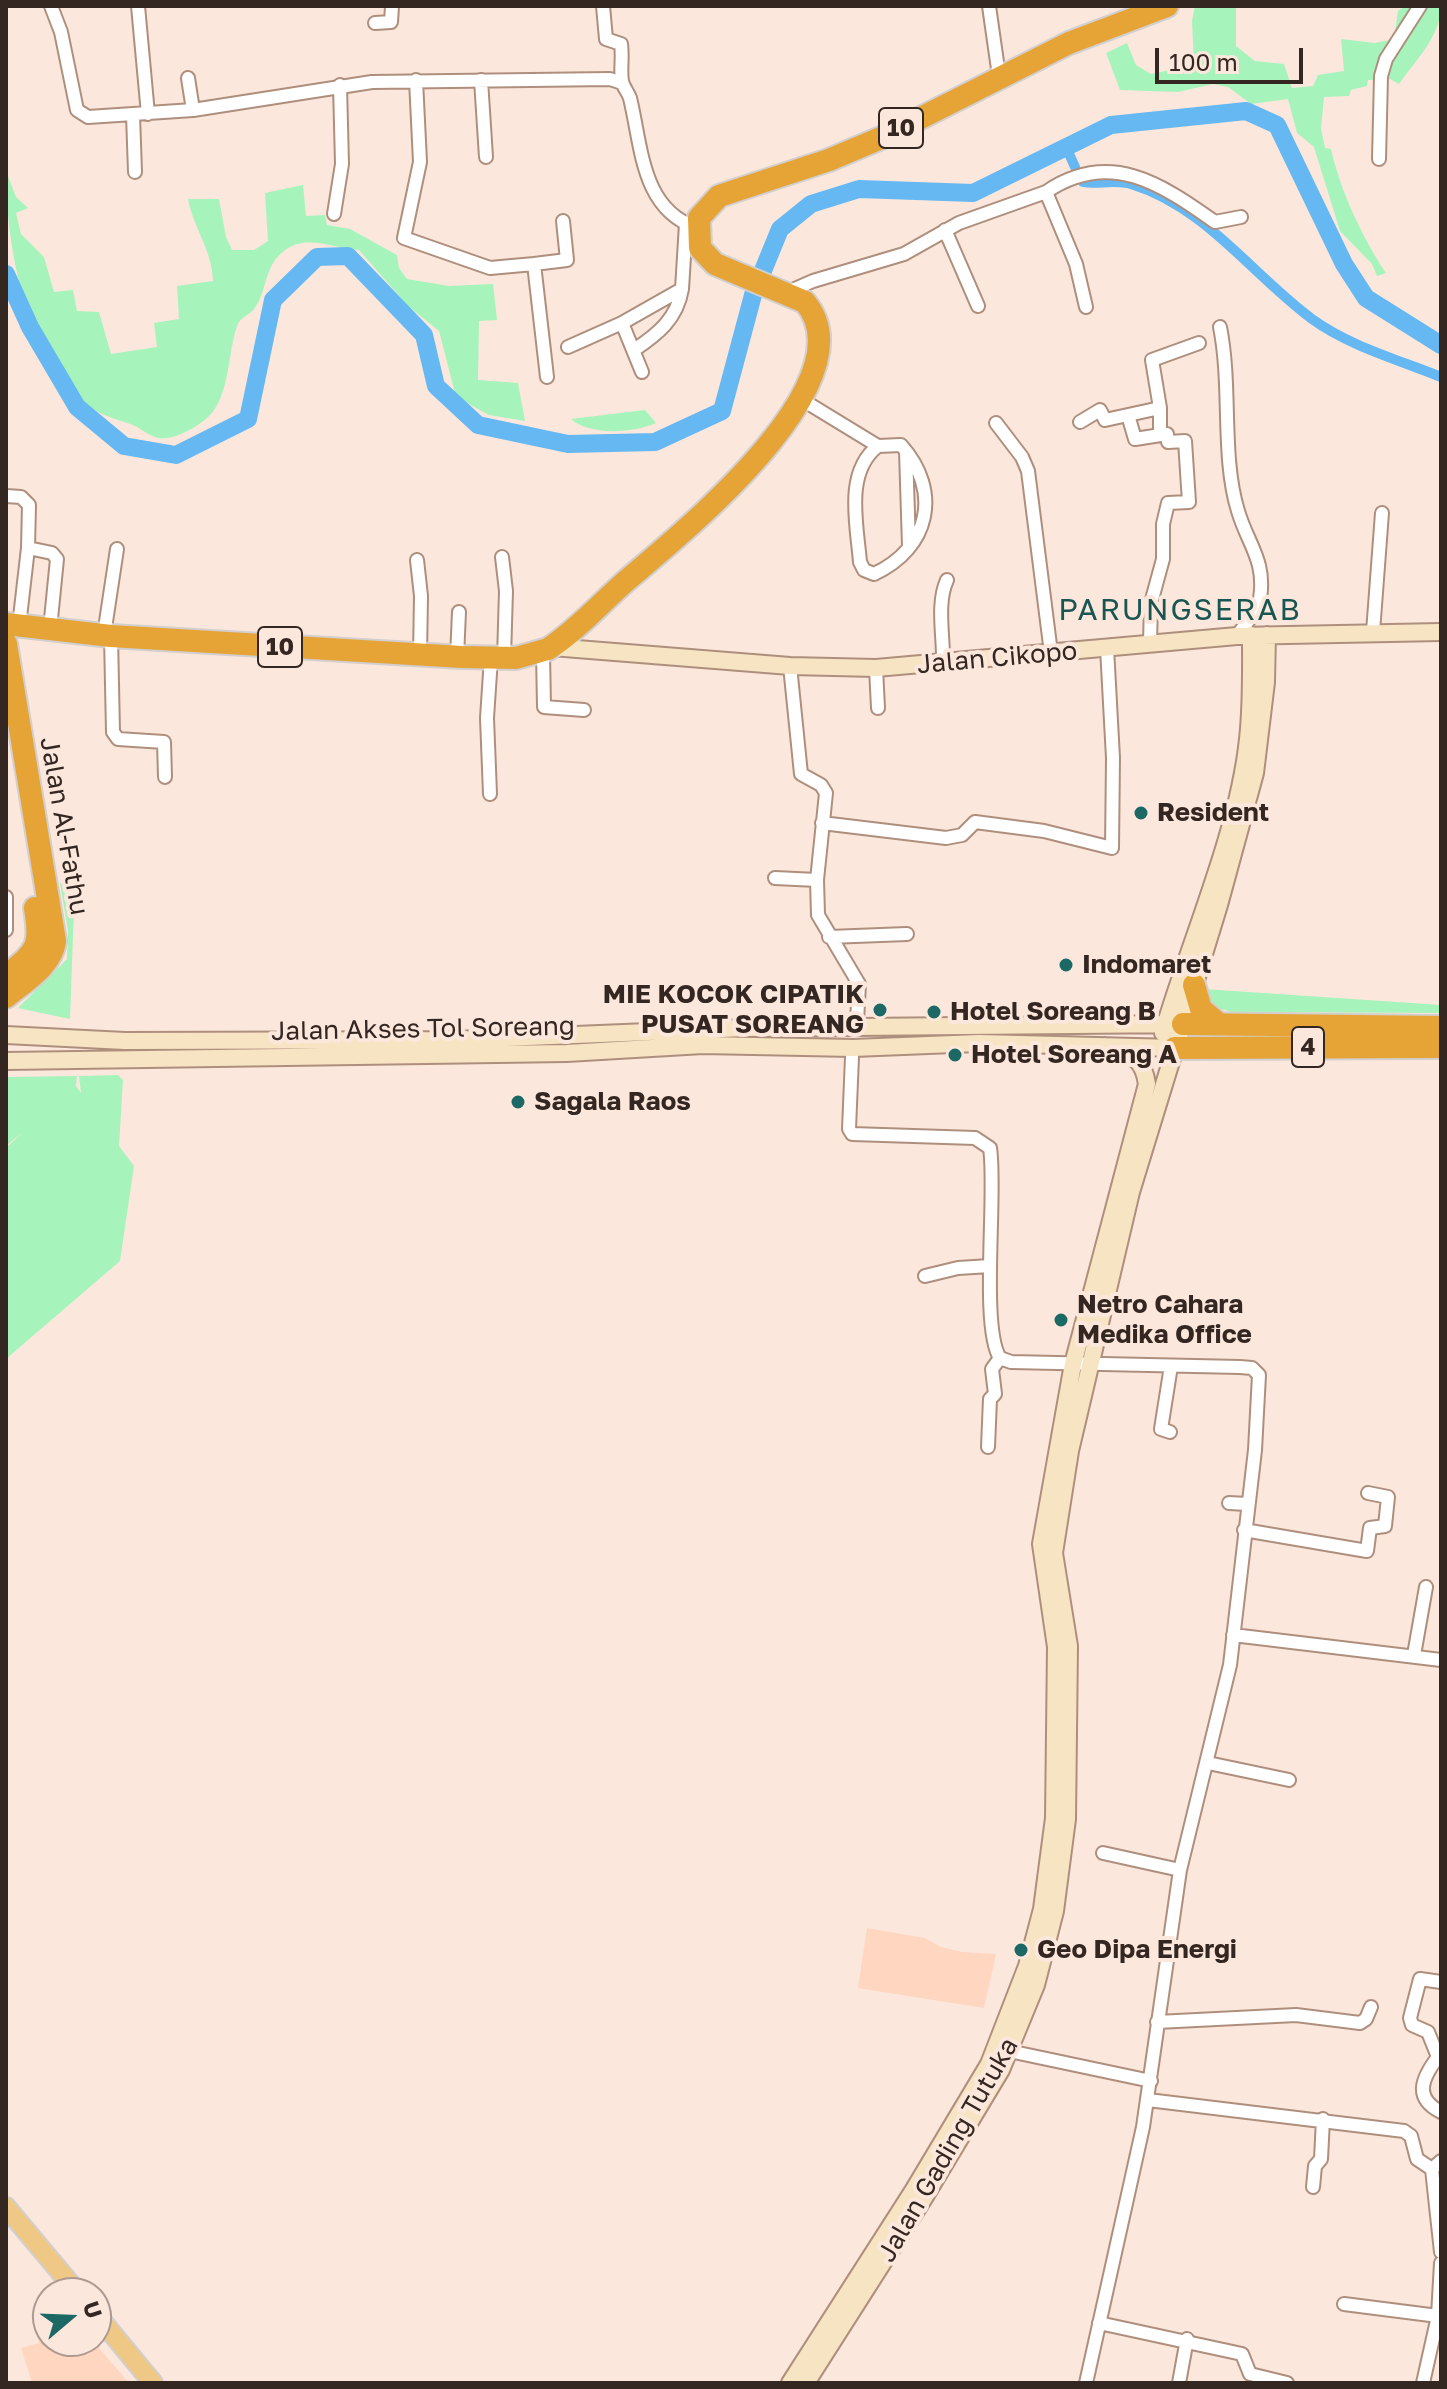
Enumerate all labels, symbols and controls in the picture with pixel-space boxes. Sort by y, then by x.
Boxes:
scale bar [1159,32,1307,82]
text: 100 m [1169,47,1238,76]
road number: 10 [879,108,923,148]
district label: PARUNGSERAB [1058,592,1302,628]
road number: 10 [258,627,302,667]
street label: Jalan Cikopo [916,635,1078,681]
street label: Jalan Al-Fathu [33,735,95,917]
place label: Resident [1157,797,1269,829]
marker: Resident [1132,804,1150,822]
place label: Indomaret [1082,949,1211,981]
marker: Indomaret [1057,956,1075,974]
place label: MIE KOCOK CIPATIK PUSAT SOREANG [603,979,864,1040]
place label: Hotel Soreang B [950,996,1156,1028]
marker: MIE KOCOK CIPATIK PUSAT SOREANG [871,1001,889,1019]
marker: Hotel Soreang B [925,1003,943,1021]
street label: Jalan Akses Tol Soreang [271,1011,575,1047]
road number: 4 [1292,1027,1324,1067]
place label: Hotel Soreang A [971,1039,1177,1071]
marker: Hotel Soreang A [946,1046,964,1064]
place label: Sagala Raos [534,1086,691,1118]
marker: Sagala Raos [509,1093,527,1111]
place label: Netro Cahara Medika Office [1077,1289,1252,1350]
marker: Netro Cahara Medika Office [1052,1311,1070,1329]
place label: Geo Dipa Energi [1037,1934,1237,1966]
marker: Geo Dipa Energi [1012,1941,1030,1959]
street label: Jalan Gading Tutuka [871,2032,1025,2268]
north arrow [32,2277,112,2357]
text: U [78,2298,109,2322]

